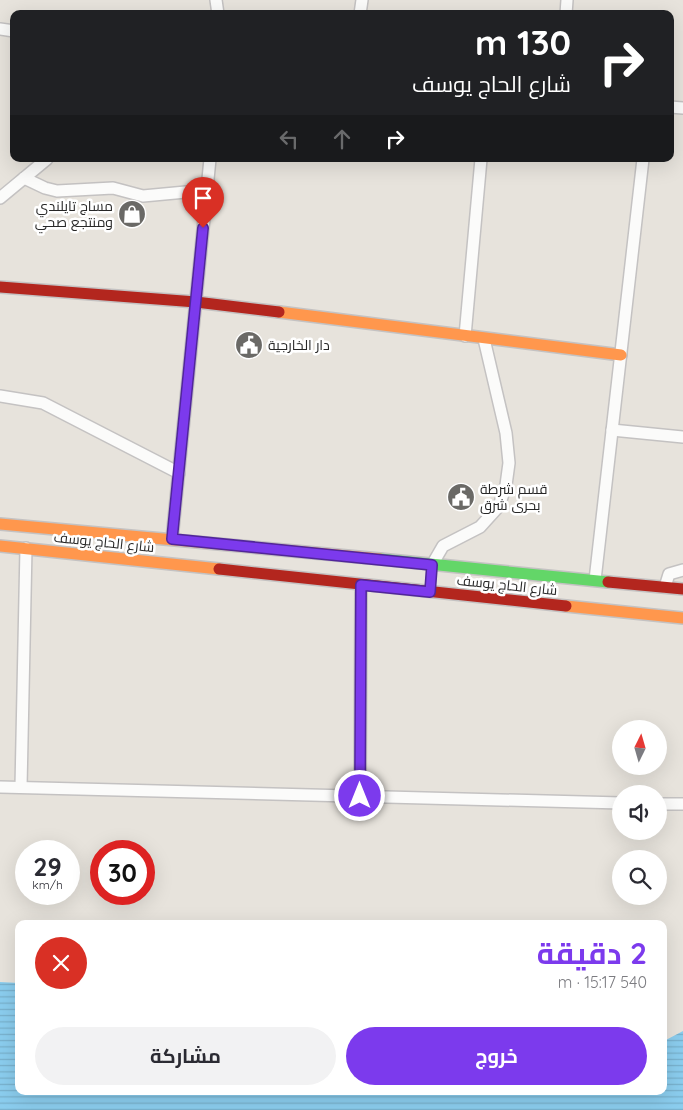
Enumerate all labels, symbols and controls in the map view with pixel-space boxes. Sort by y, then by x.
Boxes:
text: 130 m [475,20,571,64]
icon: right [589,30,654,95]
text: شارع الحاج يوسف [412,70,571,98]
icon: left [275,125,303,153]
icon: ahead [328,125,356,153]
icon: right [381,125,409,153]
pin [182,177,224,228]
icon: arrive [189,184,217,212]
place label: مساج تايلندي ومنتجع صحي [35,197,113,234]
shop icon: مساج تايلندي ومنتجع صحي [117,199,147,229]
public building icon: دار الخارجية [234,330,264,360]
place label: دار الخارجية [268,336,330,354]
place label: قسم شرطة بحرى شرق [480,480,548,514]
public building icon: قسم شرطة بحرى شرق [446,482,476,512]
street label: شارع الحاج يوسف [53,528,155,556]
street label: شارع الحاج يوسف [456,571,558,599]
north arrow [612,720,668,775]
map controls [612,720,667,905]
position arrow [333,769,385,821]
button: sound [612,785,667,840]
speed limit sign: 30 [90,840,155,905]
button: search [612,850,667,905]
text: 29 [33,851,62,882]
text: km/h [32,877,63,892]
text: 2 دقيقة [537,934,647,972]
button: close [35,937,87,989]
text: 540 m · 15:17 [558,972,647,992]
button: مشاركة [35,1027,336,1085]
button: خروج [346,1027,647,1085]

